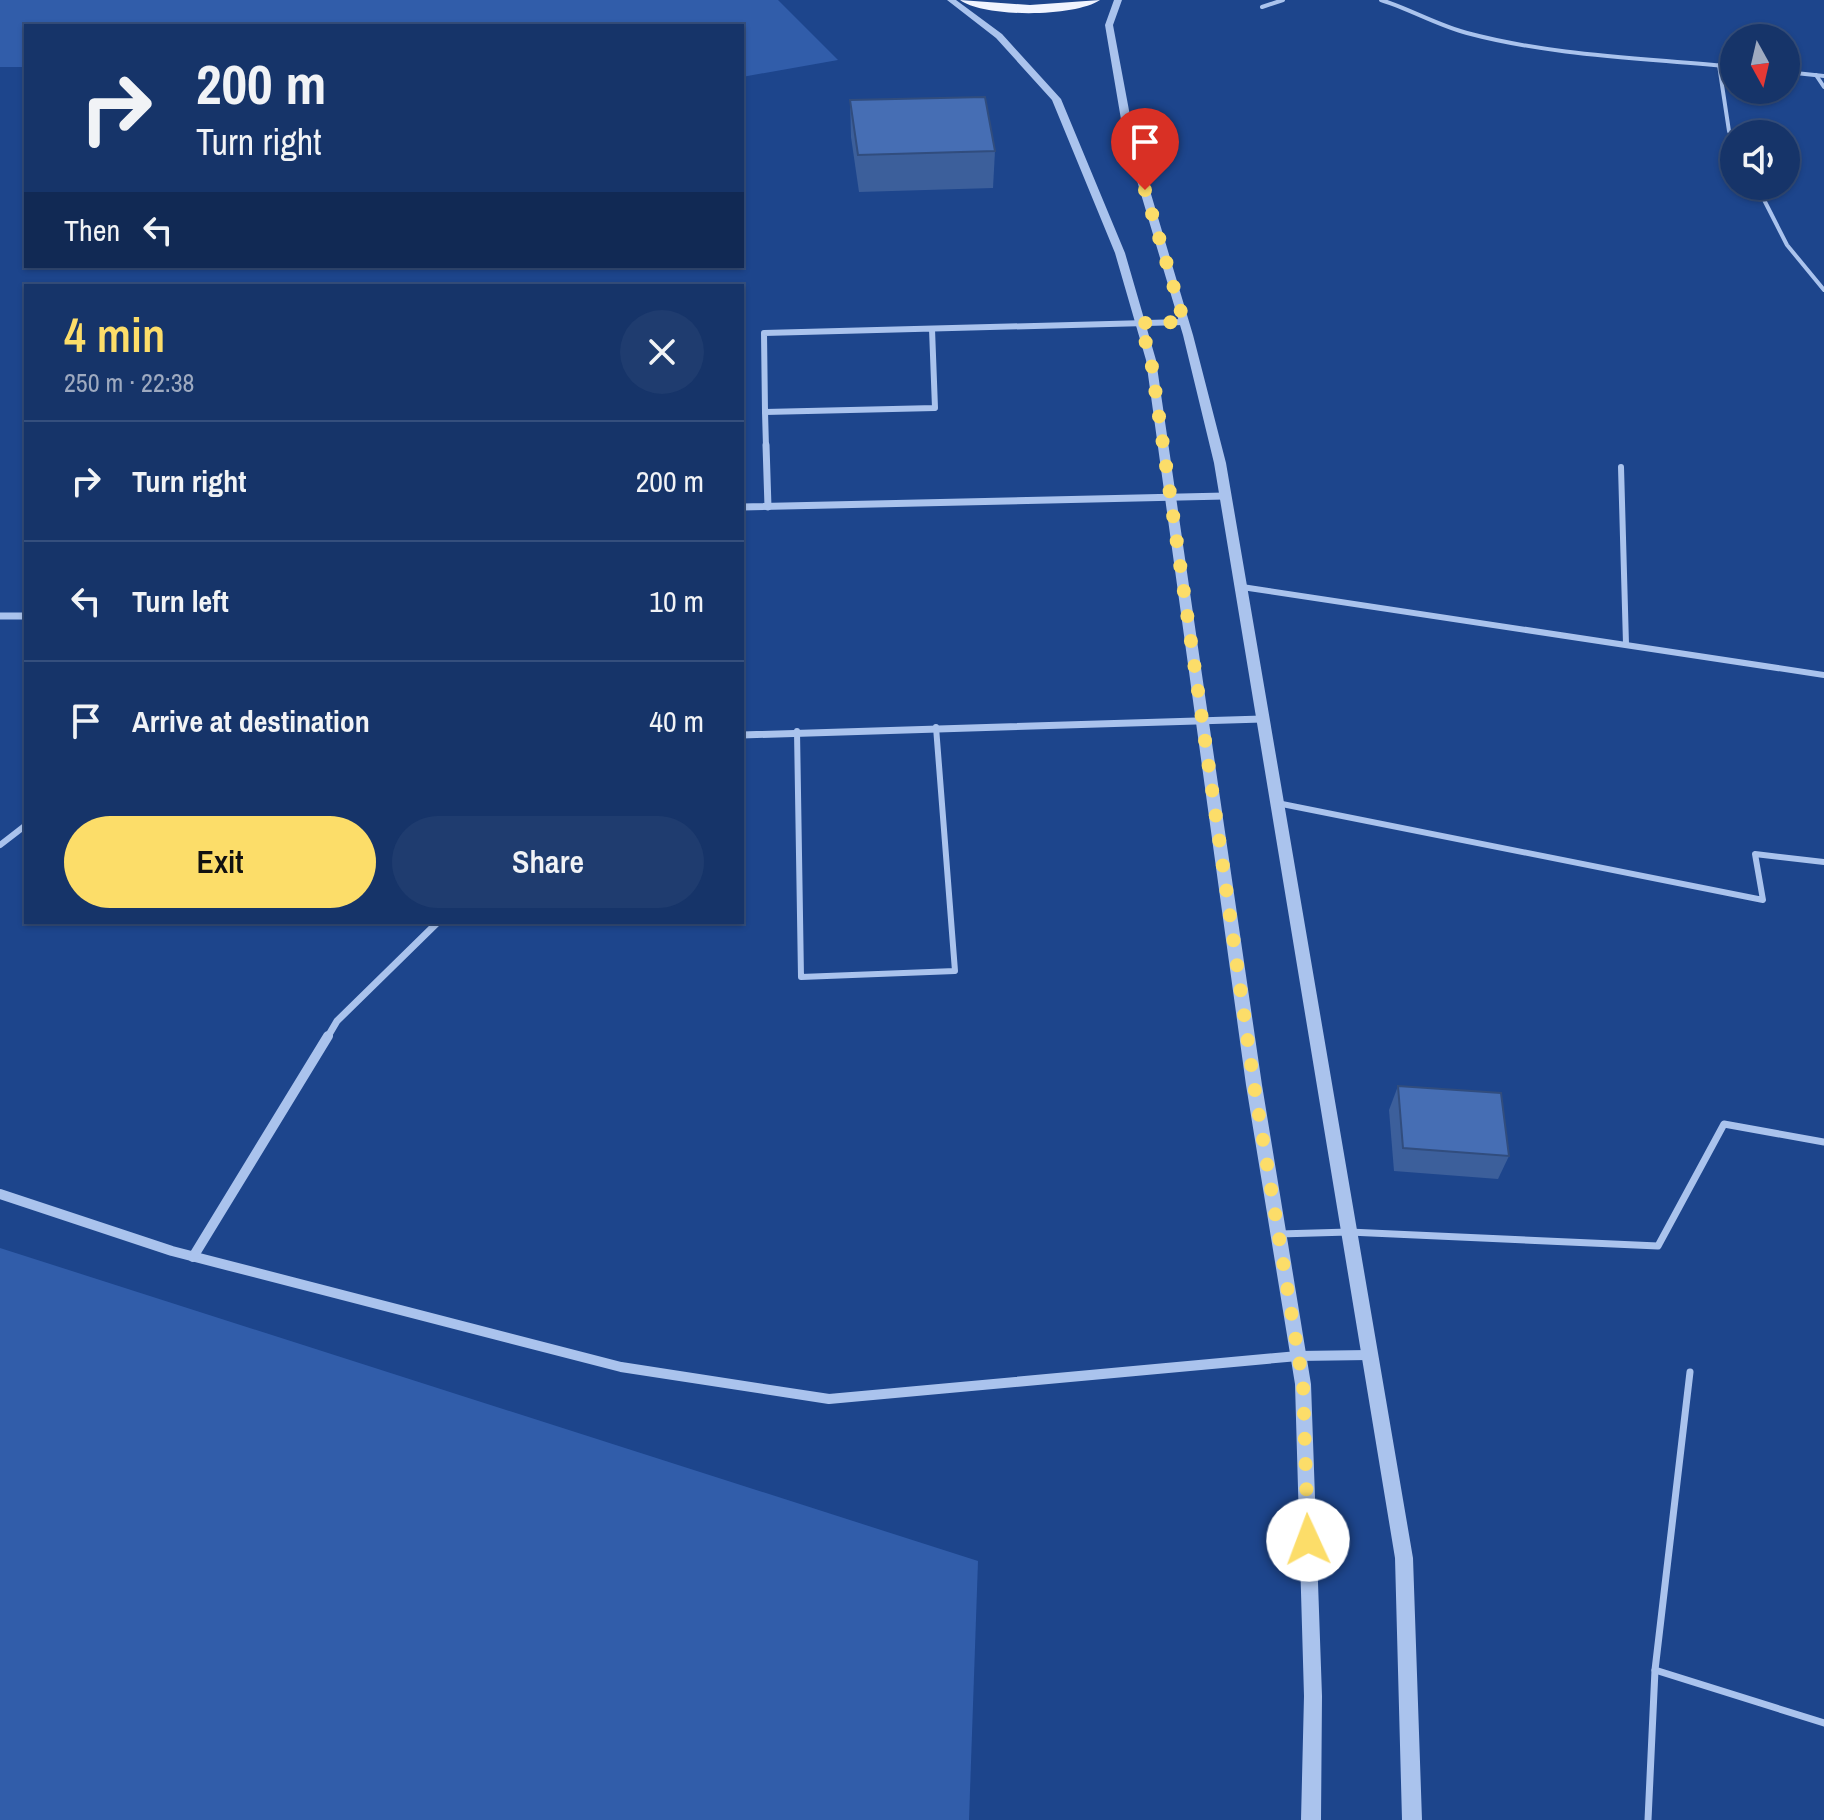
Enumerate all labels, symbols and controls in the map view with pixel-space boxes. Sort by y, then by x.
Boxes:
north arrow [1720,24,1800,104]
map controls [1720,24,1800,200]
text: 200 m [196,46,326,121]
icon: right [64,56,168,160]
pin [1111,108,1179,190]
text: Turn right [196,118,321,166]
icon: arrive [1123,120,1167,164]
button: sound [1720,120,1800,200]
icon: left [136,208,180,252]
text: Then [64,210,120,250]
text: 4 min [64,302,165,367]
button: close [620,310,704,394]
text: 250 m · 22:38 [64,365,194,400]
icon: right [64,459,108,503]
text: Turn right [132,461,246,501]
text: 200 m [636,461,704,501]
icon: left [64,579,108,623]
text: Turn left [132,581,229,621]
text: 10 m [649,581,704,621]
icon: arrive [64,699,108,743]
text: Arrive at destination [132,701,370,741]
text: 40 m [649,701,704,741]
button: Exit [64,816,376,908]
button: Share [392,816,704,908]
position arrow [1266,1498,1350,1582]

